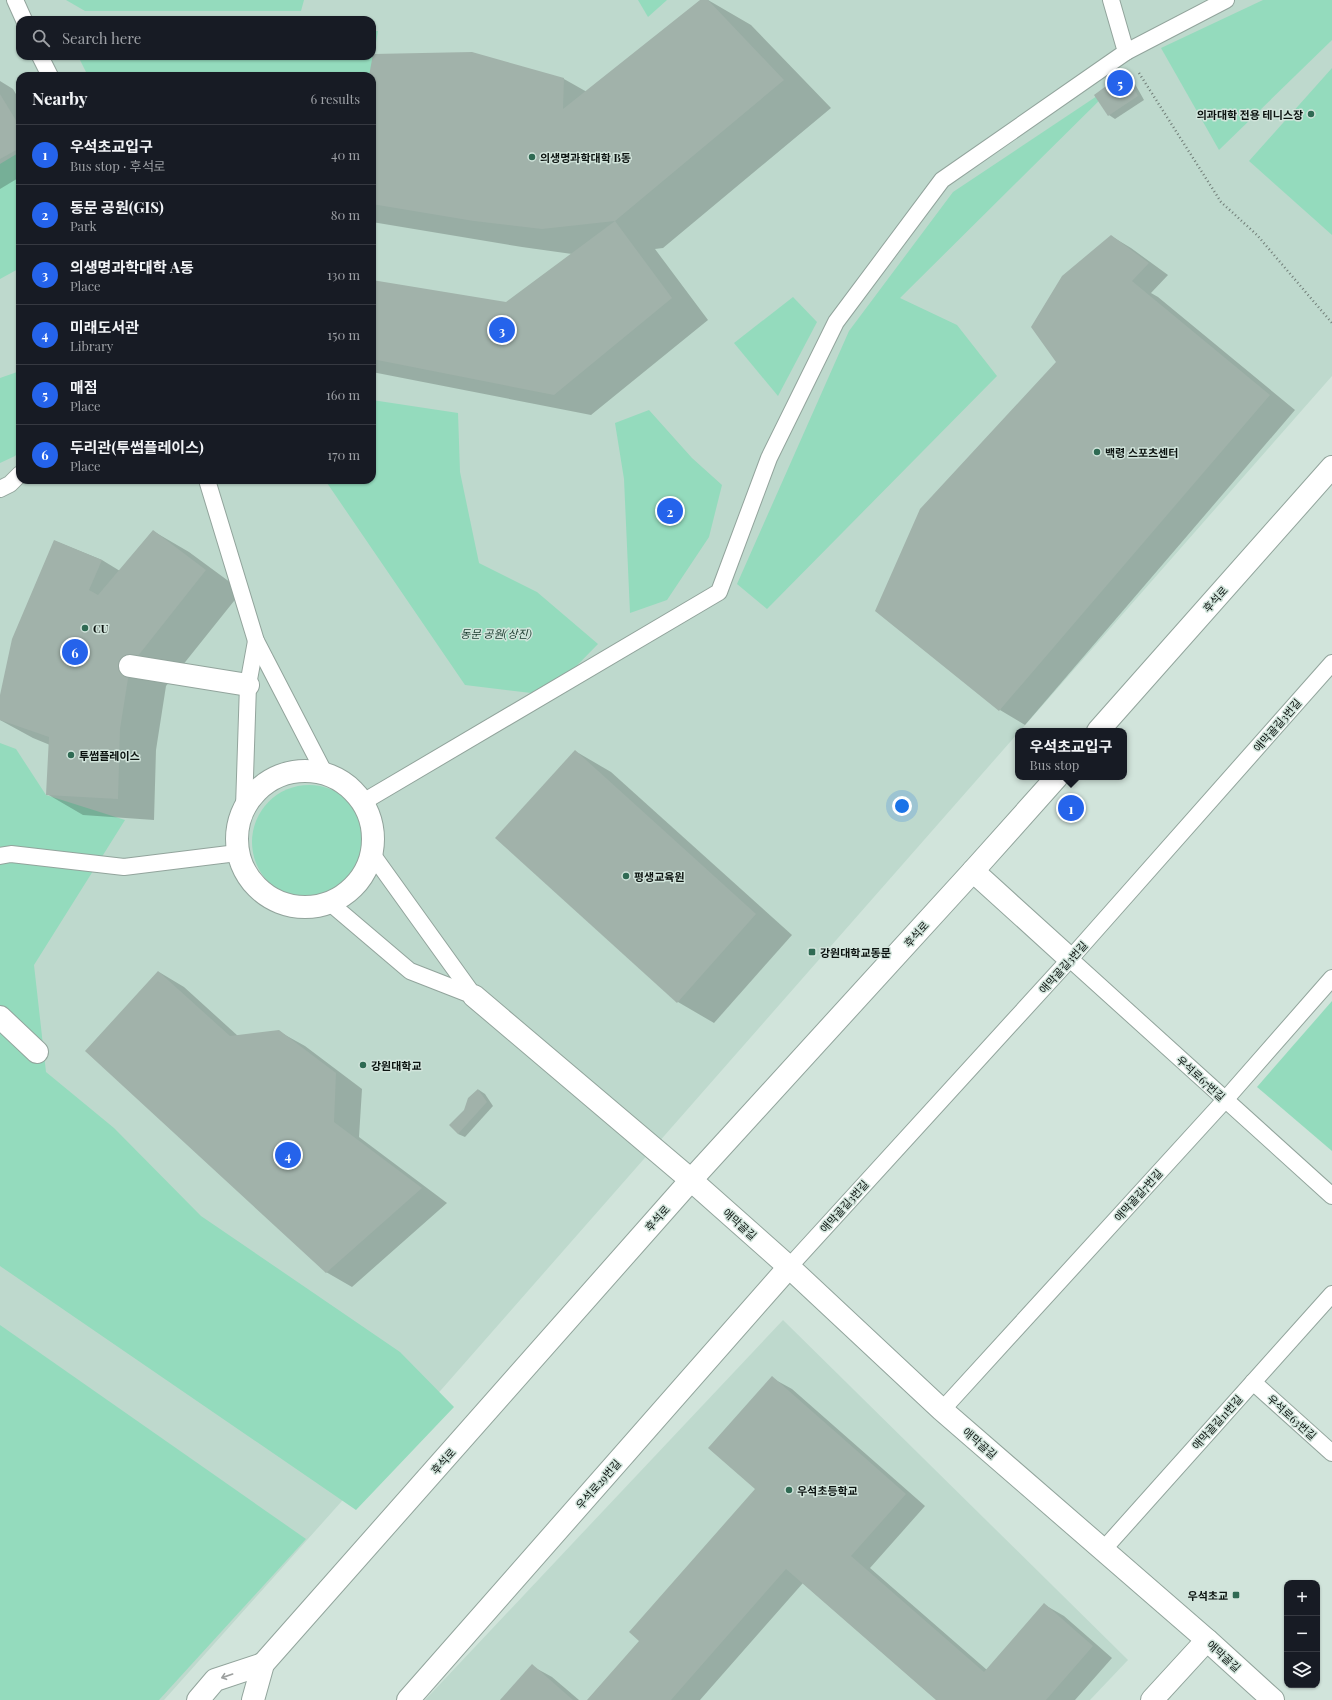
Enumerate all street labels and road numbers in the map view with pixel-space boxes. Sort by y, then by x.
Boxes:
street label: 후석로 [1199,583,1231,615]
street label: 애막골길3번길 [1250,695,1304,755]
street label: 후석로 [900,918,932,950]
street label: 애막골길3번길 [1035,938,1091,996]
street label: 우석로67번길 [1173,1052,1229,1104]
street label: 애막골길7번길 [1111,1166,1165,1224]
street label: 애막골길3번길 [816,1177,872,1235]
street label: 후석로 [641,1202,673,1234]
street label: 애막골길 [720,1205,760,1243]
street label: 애막골길11번길 [1188,1391,1246,1453]
street label: 우석로63번길 [1264,1391,1320,1443]
street label: 애막골길 [960,1424,1000,1462]
street label: 후석로 [427,1445,459,1477]
street label: 우석로29번길 [572,1456,624,1512]
street label: 애막골길 [1204,1637,1244,1675]

